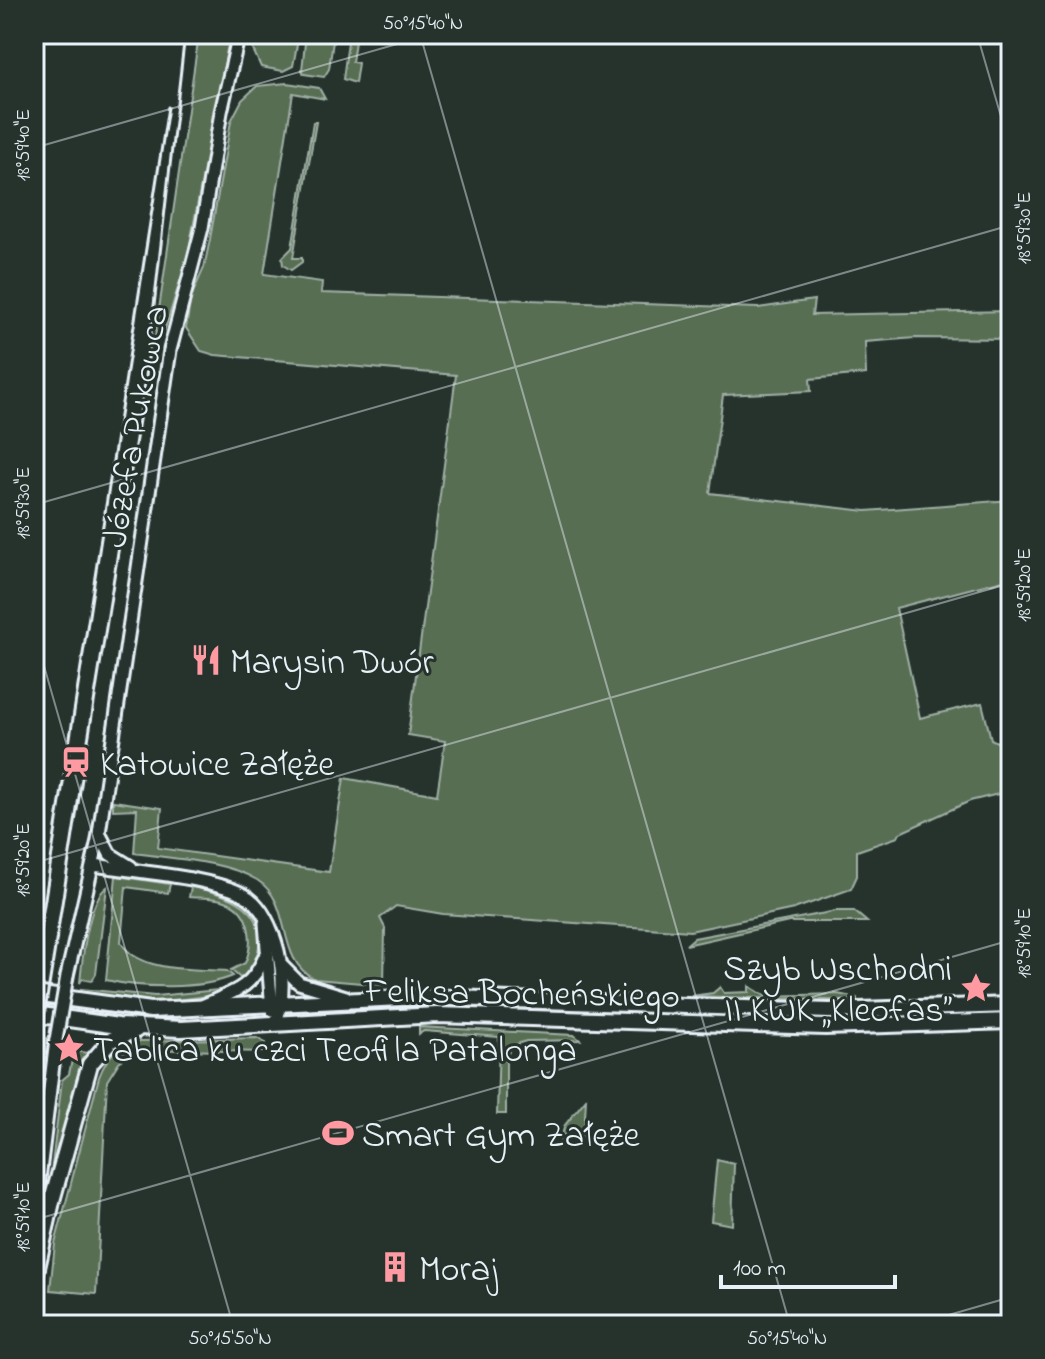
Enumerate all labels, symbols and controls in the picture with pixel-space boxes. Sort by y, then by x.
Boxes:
text: 50°15'40"N [383,10,463,39]
text: 18°59'40"E [10,109,39,181]
text: 18°59'30"E [1011,192,1040,264]
street label: Józefa Pukowca [90,302,185,552]
text: 18°59'30"E [10,467,39,539]
text: 18°59'20"E [1011,548,1040,622]
place label: Marysin Dwór [230,638,434,691]
restaurant icon: Marysin Dwór [189,643,223,677]
place label: Katowice Załęże [100,740,335,793]
station icon: Katowice Załęże [59,745,93,779]
text: 18°59'20"E [10,823,39,897]
text: 18°59'10"E [1011,908,1040,978]
place label: Szyb Wschodni II KWK „Kleofas” [723,945,953,1039]
street label: Feliksa Bocheńskiego [362,966,680,1025]
place icon: Szyb Wschodni II KWK „Kleofas” [959,971,993,1005]
place label: Tablica ku czci Teofila Patalonga [93,1026,577,1079]
place icon: Tablica ku czci Teofila Patalonga [52,1031,86,1065]
place label: Smart Gym Załęże [362,1111,641,1164]
sports icon: Smart Gym Załęże [321,1116,355,1150]
text: 18°59'10"E [10,1182,39,1252]
scale bar [721,1239,895,1289]
place label: Moraj [419,1245,498,1298]
building icon: Moraj [378,1250,412,1284]
text: 100 m [733,1252,786,1287]
text: 50°15'50"N [188,1325,272,1354]
text: 50°15'40"N [747,1325,827,1354]

